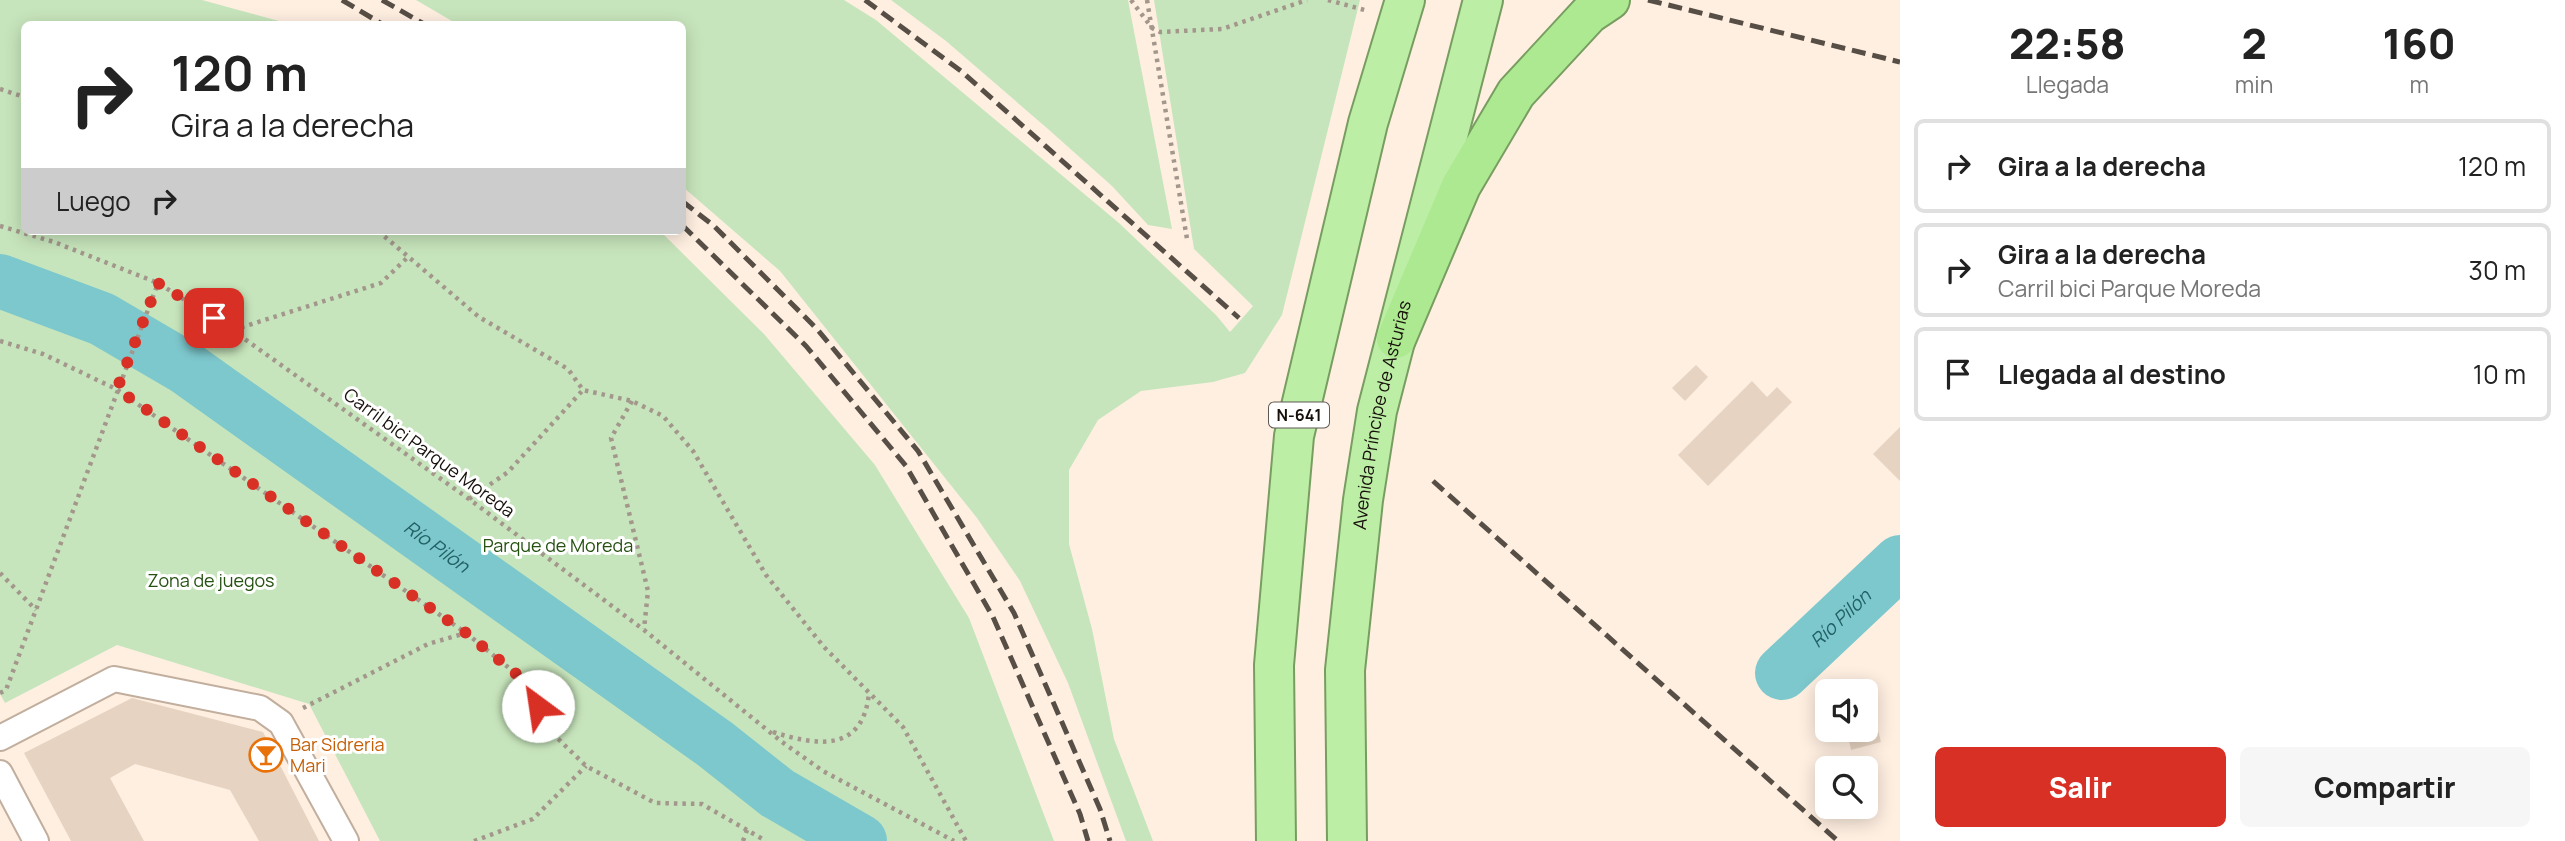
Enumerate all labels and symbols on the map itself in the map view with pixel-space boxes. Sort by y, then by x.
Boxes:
pin [184,288,244,348]
street label: Avenida Príncipe de Asturias [1347,298,1416,531]
street label: Carril bici Parque Moreda [339,382,520,522]
road number: N-641 [1269,402,1329,428]
water label: Río Pilón [399,514,475,579]
park label: Parque de Moreda [483,533,633,557]
park label: Zona de juegos [147,568,275,592]
water label: Río Pilón [1804,583,1877,653]
position arrow [501,669,575,743]
place label: Bar Sidreria Mari [290,732,385,777]
bar icon: Bar Sidreria Mari [247,736,285,774]

